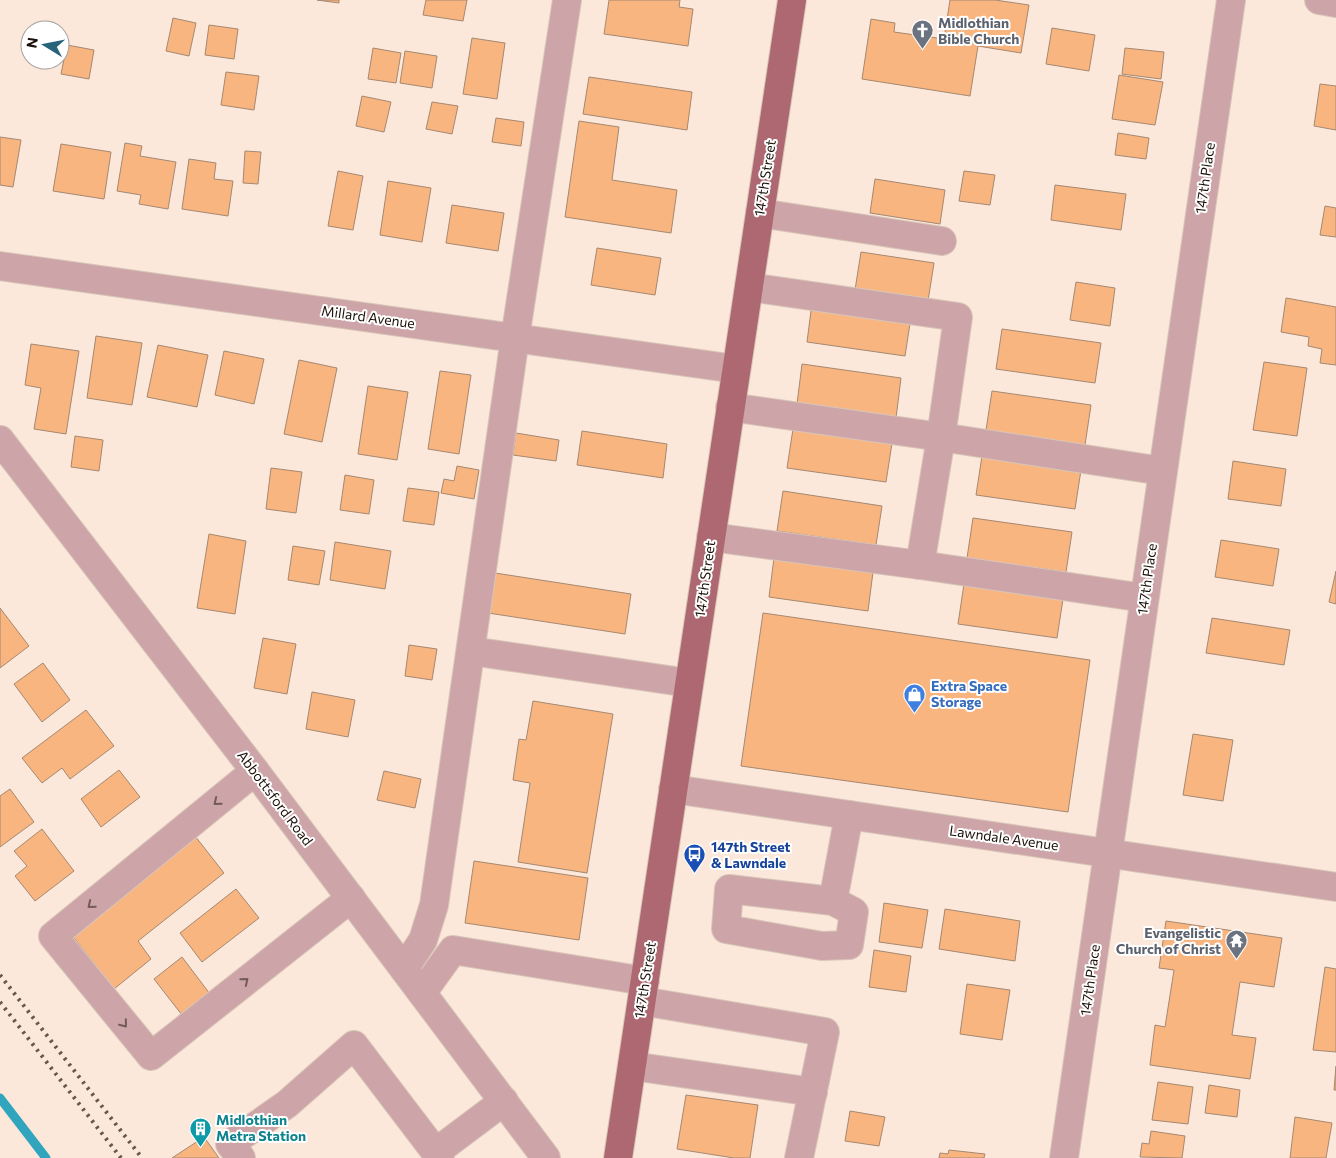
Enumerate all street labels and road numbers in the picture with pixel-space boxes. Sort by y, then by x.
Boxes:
street label: 147th Street [750,138,779,218]
street label: 147th Place [1191,141,1218,215]
street label: Millard Avenue [320,302,416,331]
street label: 147th Street [691,539,718,618]
street label: 147th Place [1133,542,1160,616]
street label: Abbottsford Road [234,747,317,849]
street label: Lawndale Avenue [948,821,1060,854]
street label: 147th Street [630,940,659,1020]
street label: 147th Place [1076,943,1103,1017]

